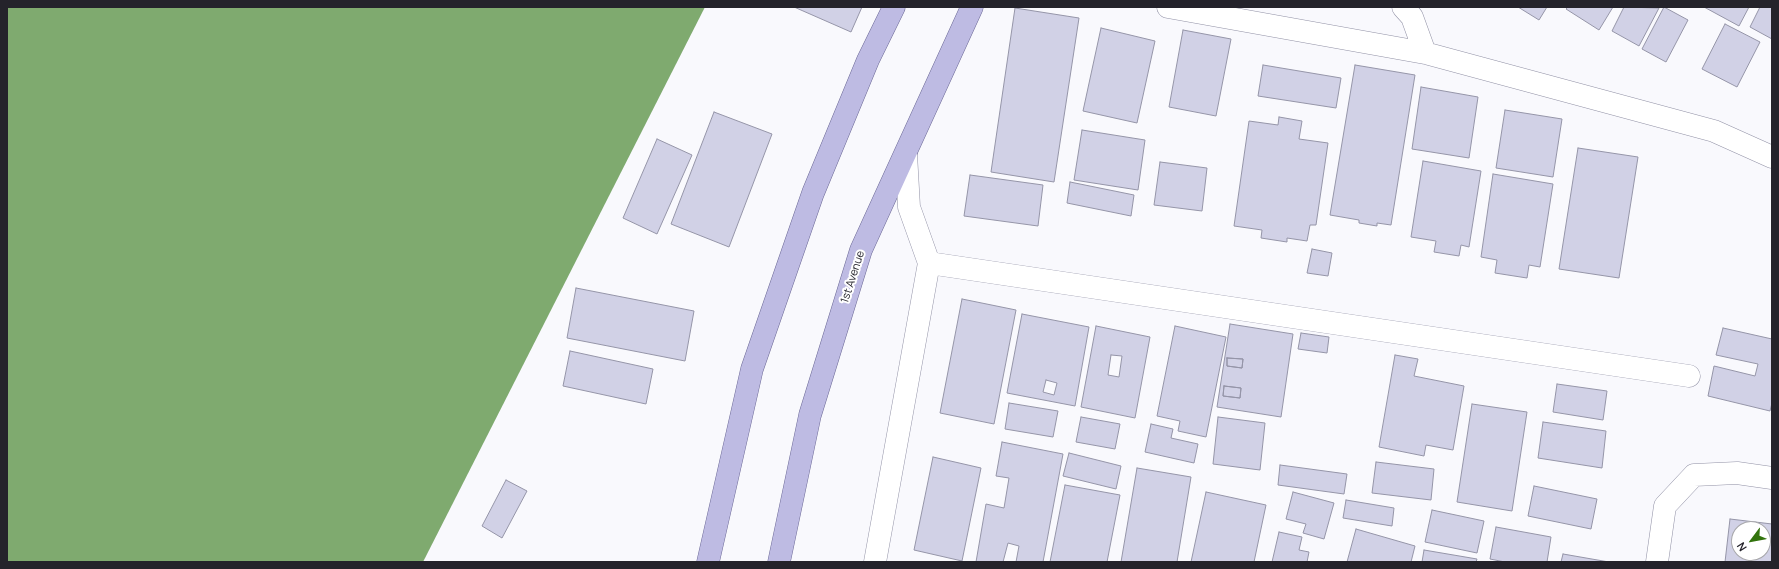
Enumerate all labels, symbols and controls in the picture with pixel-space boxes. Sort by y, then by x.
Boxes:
street label: 1st Avenue [838,249,868,305]
north arrow [1731,521,1771,561]
text: N [1733,540,1750,554]

